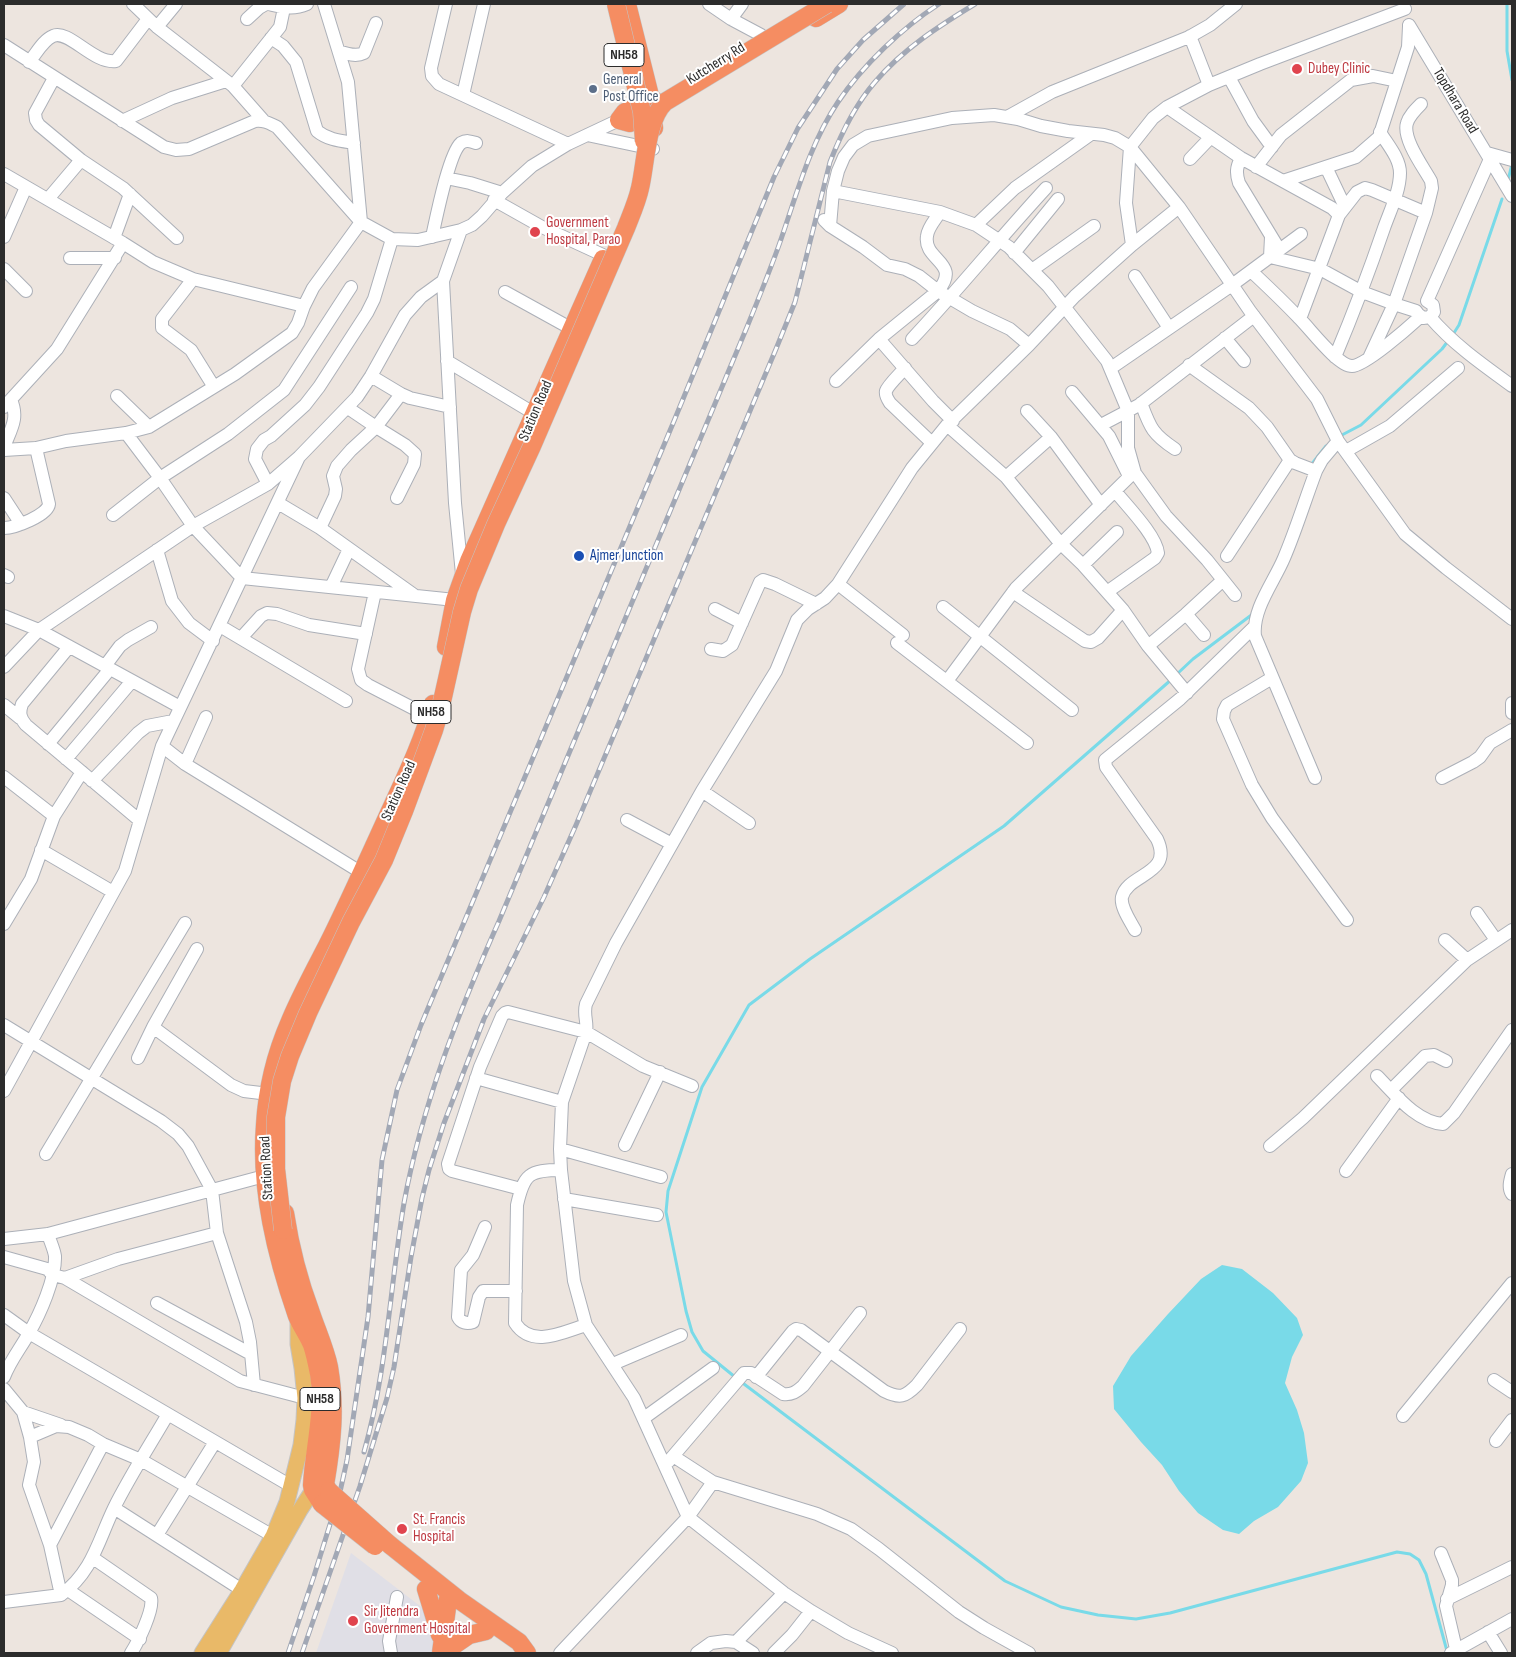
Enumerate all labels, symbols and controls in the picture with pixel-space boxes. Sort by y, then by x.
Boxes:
street label: Kutcherry Rd [683,39,749,89]
road number: NH58 [604,44,644,66]
place label: Dubey Clinic [1308,60,1370,78]
marker: Dubey Clinic [1290,62,1304,76]
street label: Topdhara Road [1428,65,1482,137]
place label: General Post Office [603,71,659,106]
marker: General Post Office [587,83,599,95]
place label: Government Hospital, Parao [546,214,621,249]
marker: Government Hospital, Parao [528,225,542,239]
street label: Station Road [515,378,557,444]
place label: Ajmer Junction [590,547,663,565]
marker: Ajmer Junction [572,549,586,563]
road number: NH58 [411,700,451,724]
street label: Station Road [378,758,420,824]
street label: Station Road [256,1136,278,1200]
road number: NH58 [300,1388,340,1410]
place label: St. Francis Hospital [413,1511,465,1546]
marker: St. Francis Hospital [395,1522,409,1536]
place label: Sir Jitendra Government Hospital [364,1603,470,1638]
marker: Sir Jitendra Government Hospital [346,1614,360,1628]

